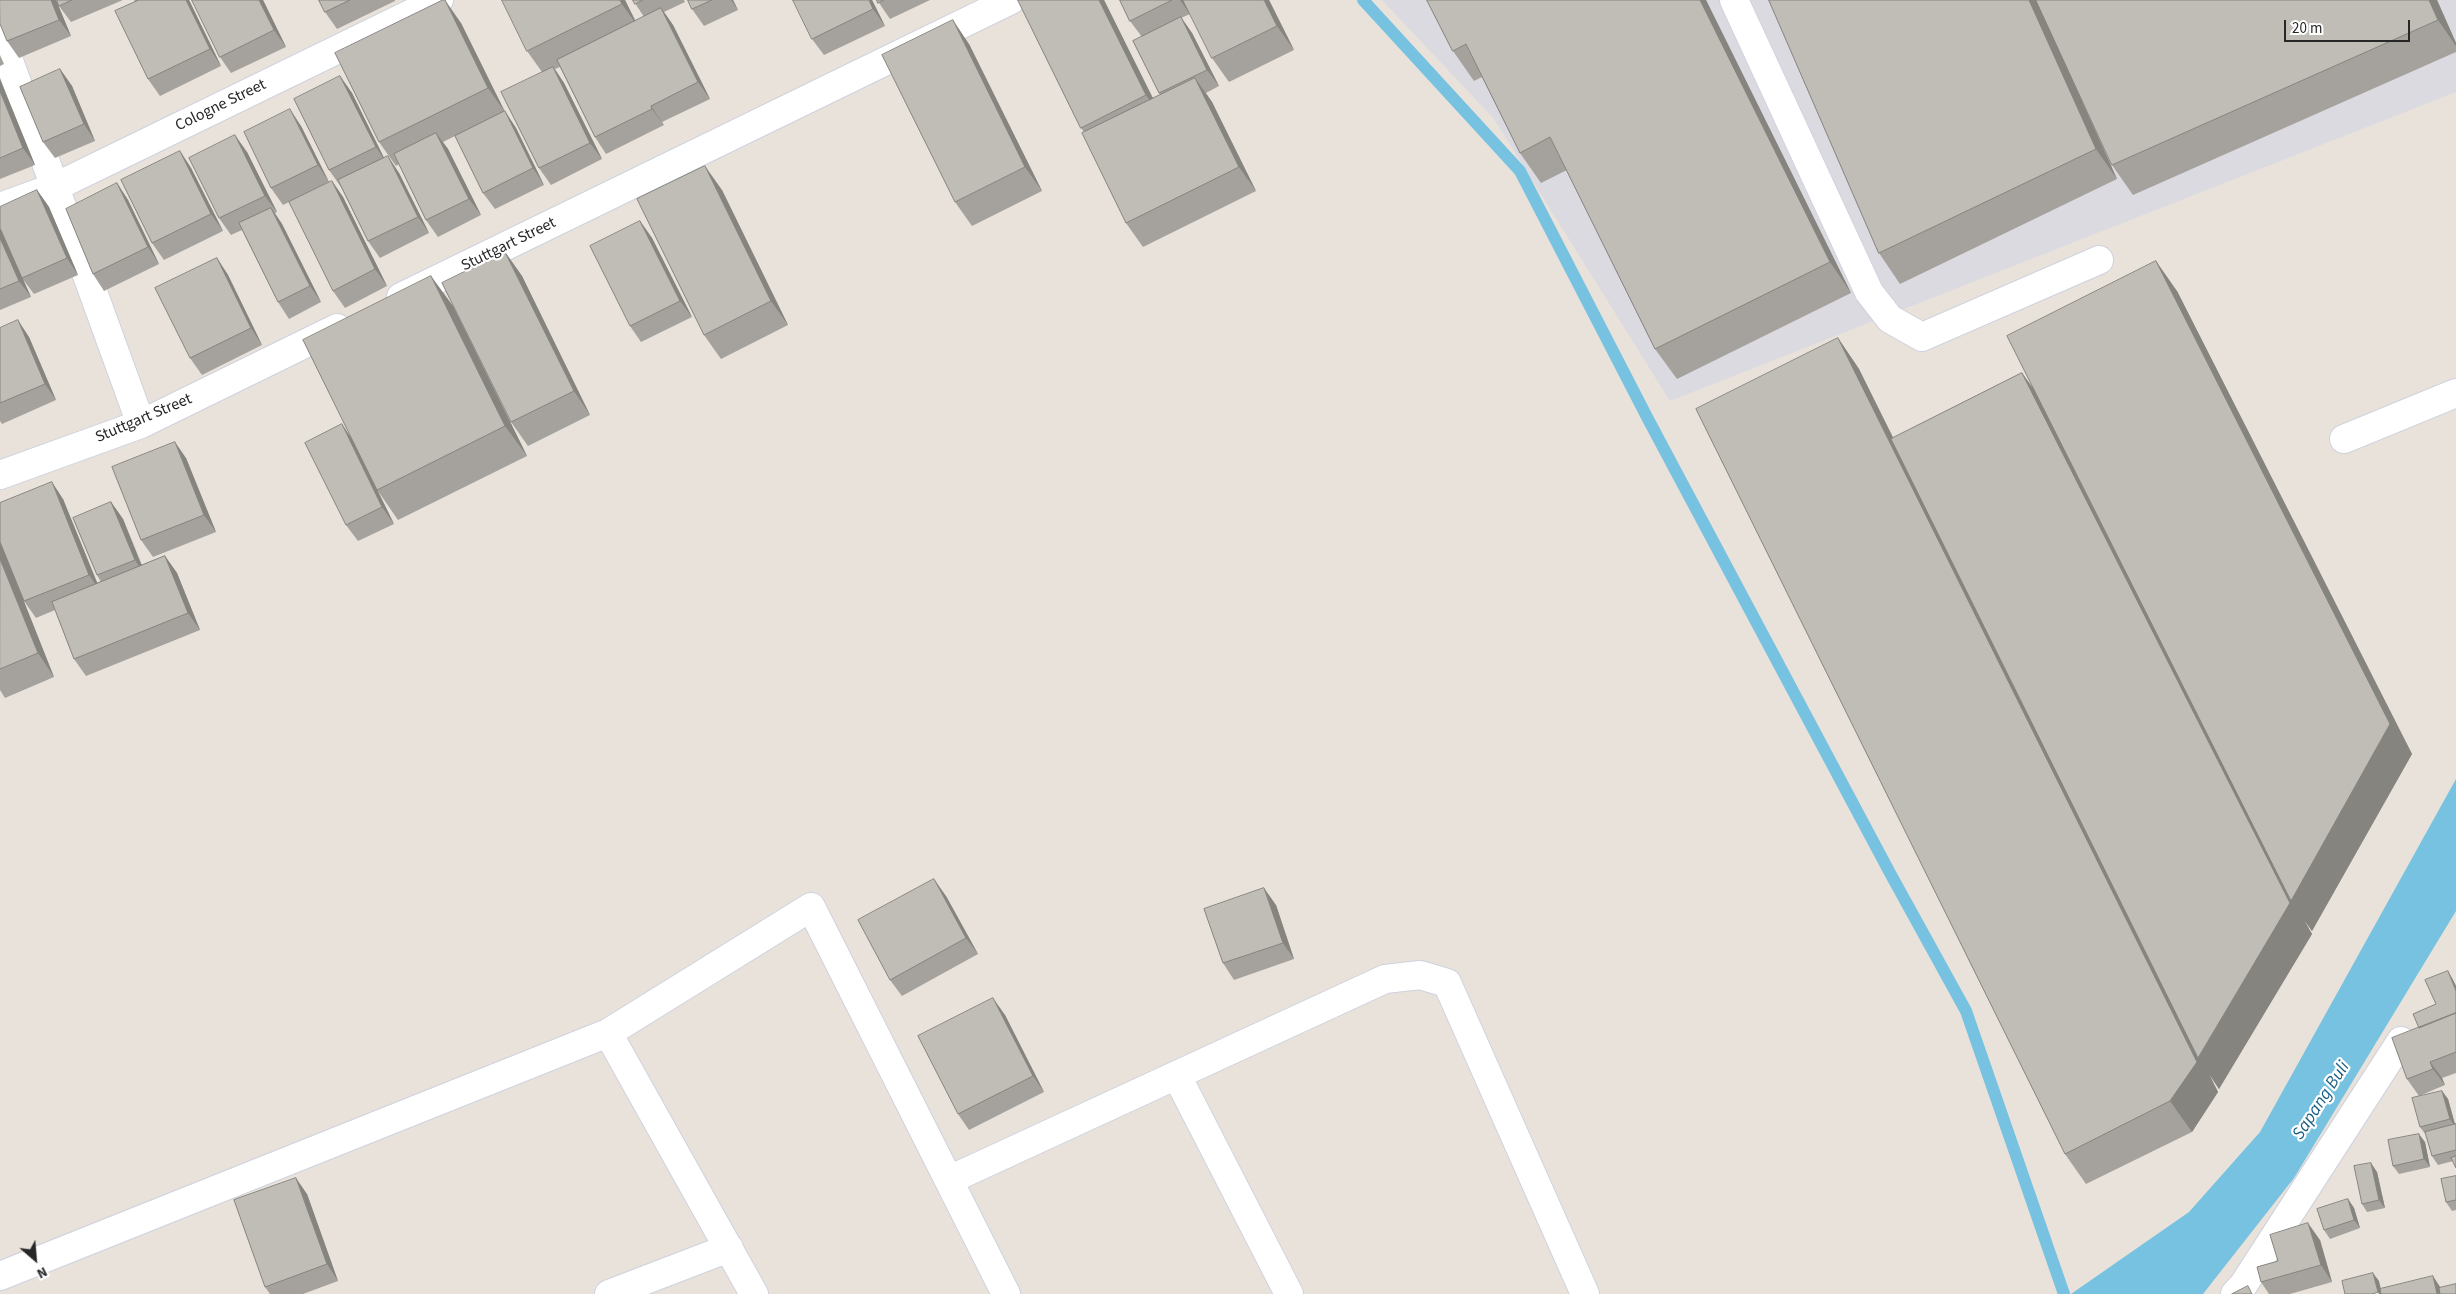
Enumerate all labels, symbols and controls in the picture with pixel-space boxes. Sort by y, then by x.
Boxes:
scale bar [2286,10,2412,42]
text: 20 m [2292,18,2322,39]
street label: Cologne Street [172,76,270,136]
street label: Stuttgart Street [459,214,559,276]
street label: Stuttgart Street [93,390,195,448]
water label: Sapang Buli [2289,1058,2355,1144]
north arrow [10,1234,60,1284]
text: N [33,1261,50,1283]

